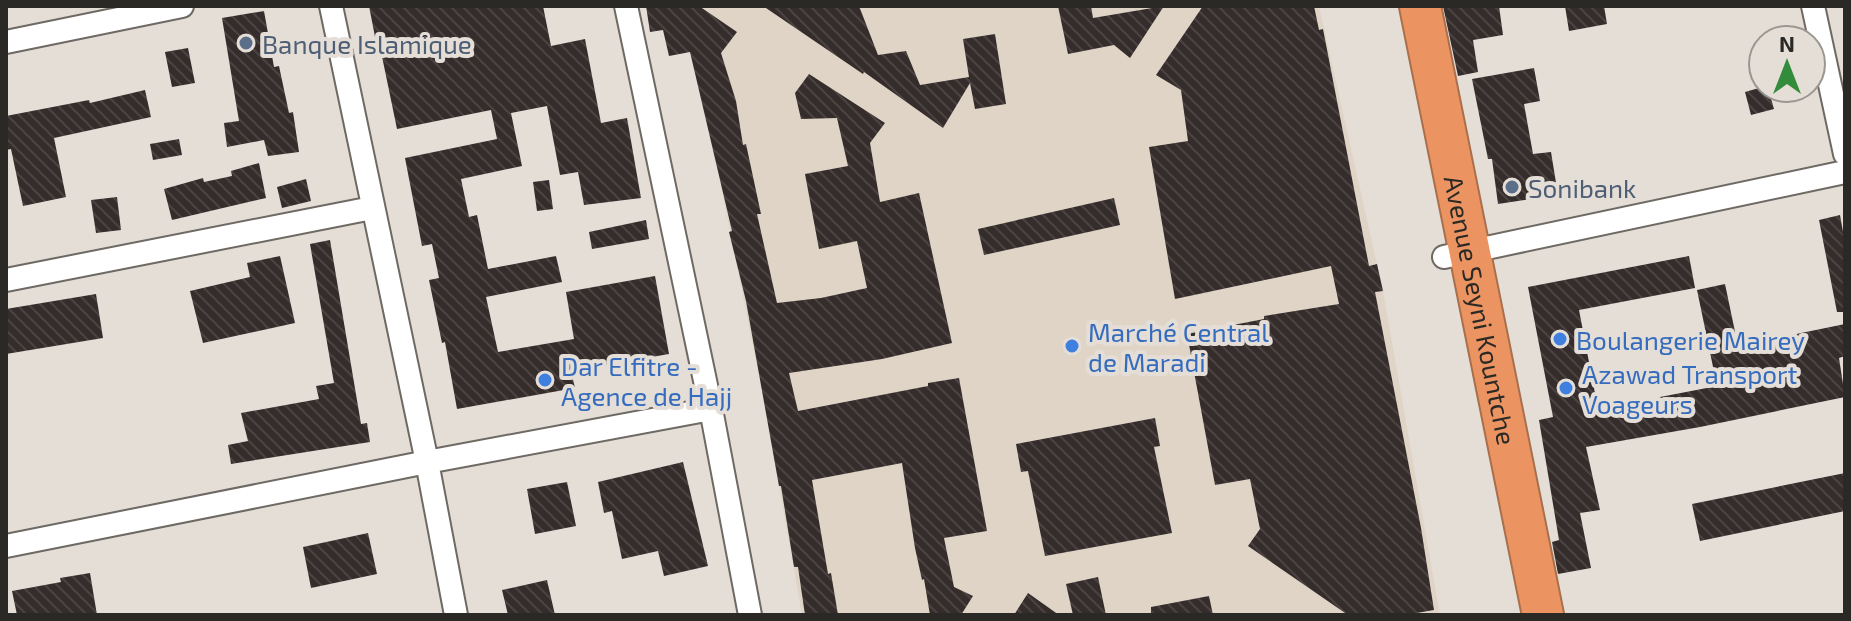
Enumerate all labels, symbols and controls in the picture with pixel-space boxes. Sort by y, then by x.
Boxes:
north arrow [1747,24,1827,104]
place label: Banque Islamique [262,28,472,59]
text: N [1779,30,1795,56]
marker: Banque Islamique [237,34,255,52]
street label: Avenue Seyni Kountche [1439,172,1524,447]
place label: Sonibank [1528,172,1636,203]
marker: Sonibank [1503,178,1521,196]
place label: Marché Central de Maradi [1088,316,1269,377]
place label: Boulangerie Mairey [1576,324,1805,355]
marker: Boulangerie Mairey [1551,330,1569,348]
marker: Marché Central de Maradi [1063,337,1081,355]
place label: Dar Elfitre - Agence de Hajj [561,350,732,411]
place label: Azawad Transport Voageurs [1582,358,1797,419]
marker: Dar Elfitre - Agence de Hajj [536,371,554,389]
marker: Azawad Transport Voageurs [1557,379,1575,397]

